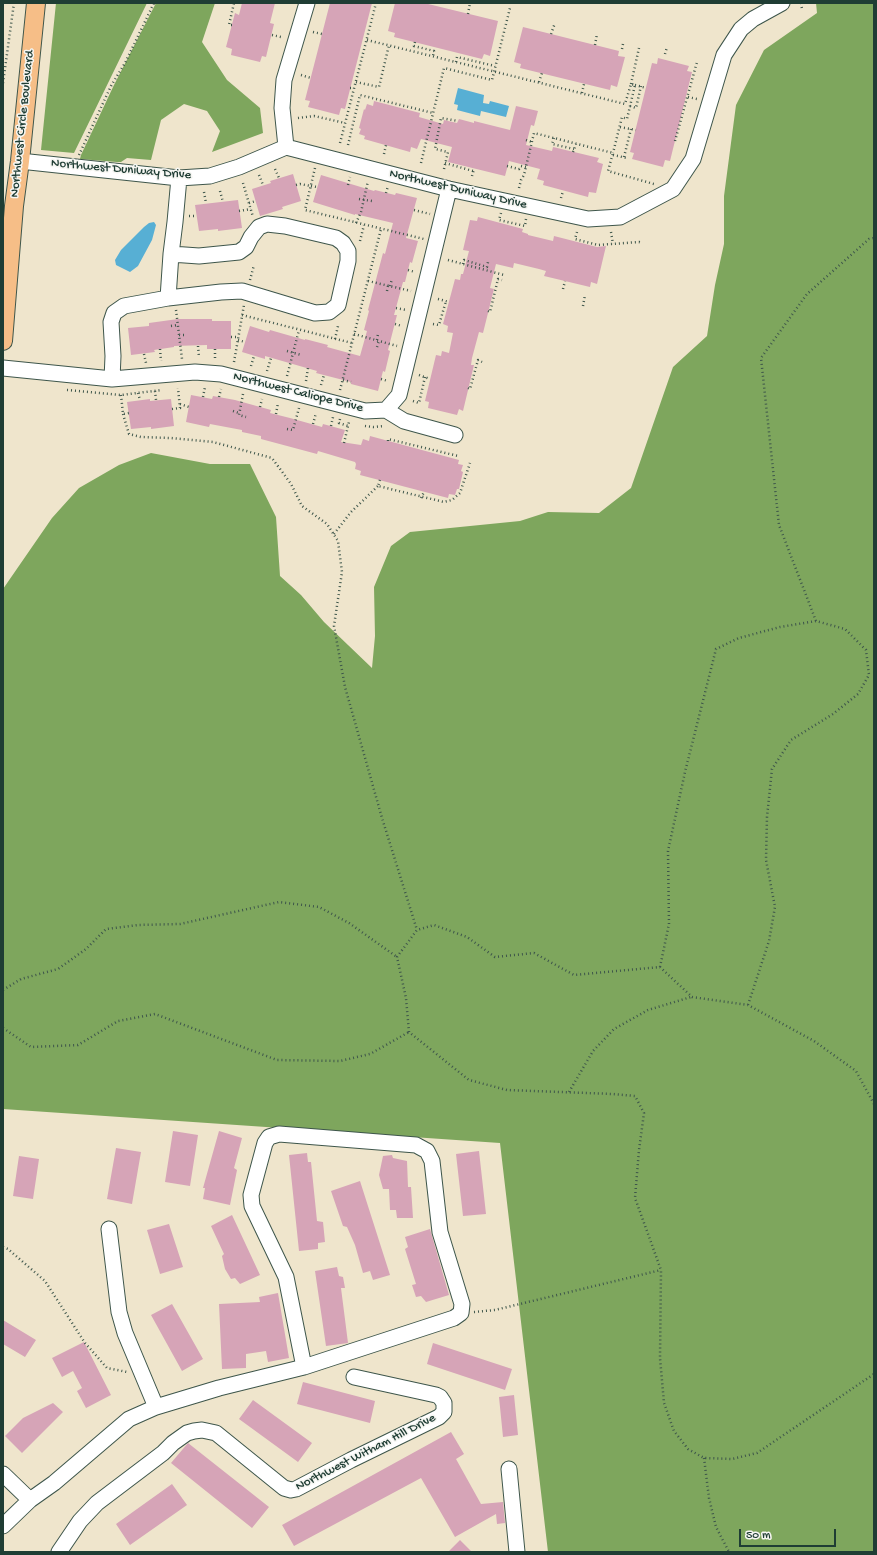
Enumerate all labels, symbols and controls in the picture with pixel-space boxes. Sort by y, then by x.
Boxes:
street label: Northwest Circle Boulevard [8,50,38,198]
street label: Northwest Duniway Drive [50,156,192,184]
street label: Northwest Duniway Drive [388,167,528,213]
street label: Northwest Caliope Drive [231,369,365,417]
street label: Northwest Witham Hill Drive [293,1411,439,1495]
scale bar [741,1521,838,1547]
text: 50 m [746,1529,771,1543]

